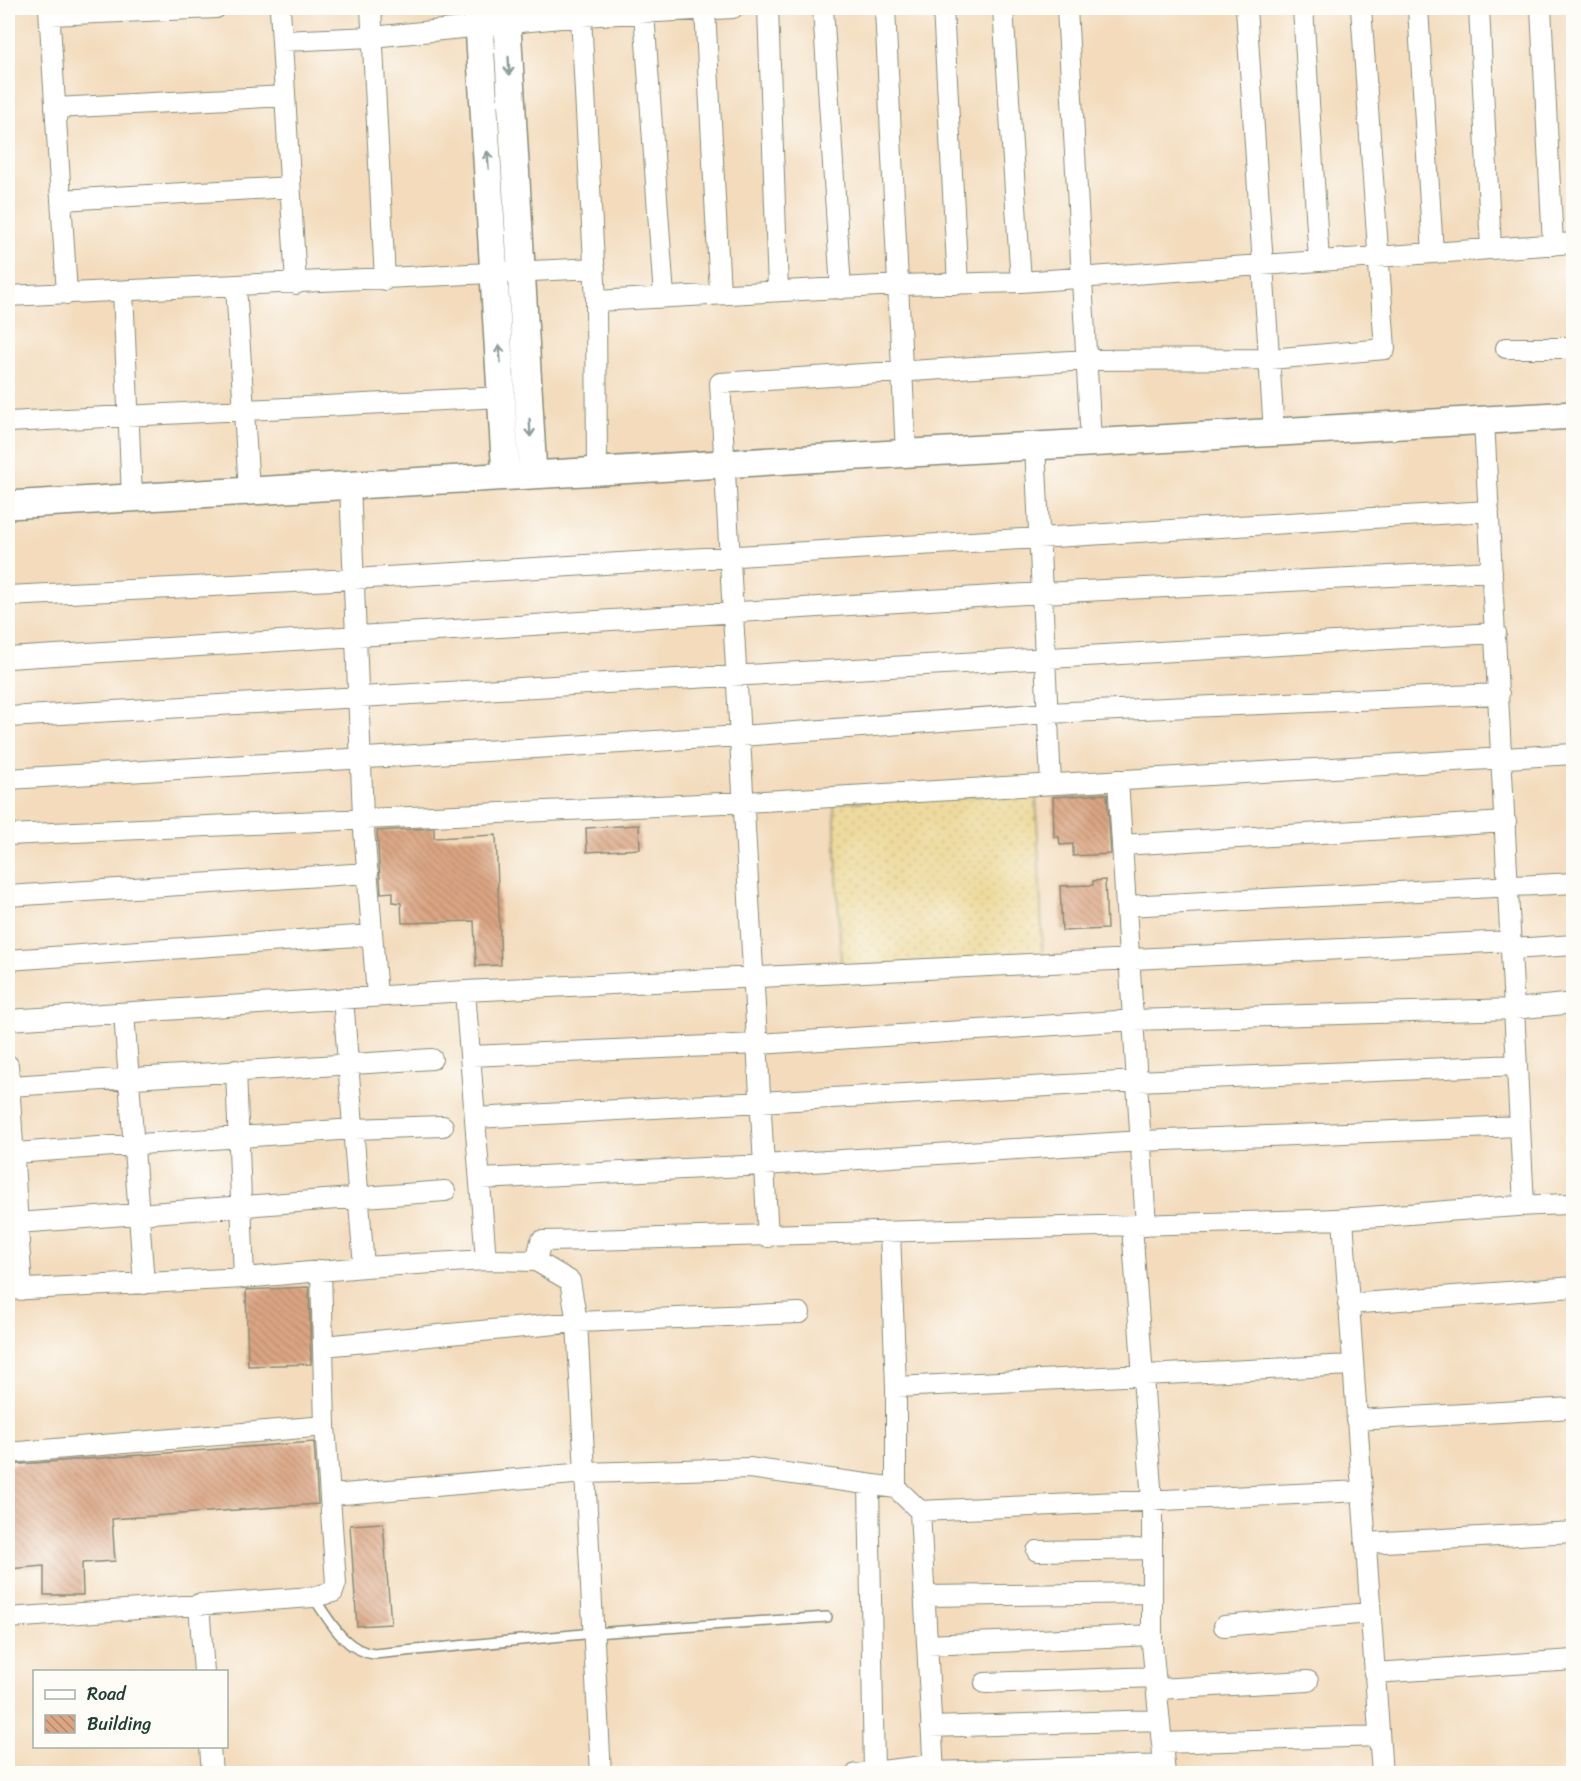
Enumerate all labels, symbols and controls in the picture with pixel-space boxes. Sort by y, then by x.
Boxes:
one-way arrow [504,55,515,75]
one-way arrow [482,150,493,170]
one-way arrow [494,345,505,365]
one-way arrow [525,418,536,438]
legend [33,1670,228,1748]
text: Road [87,1678,127,1710]
text: Building [87,1708,151,1740]

